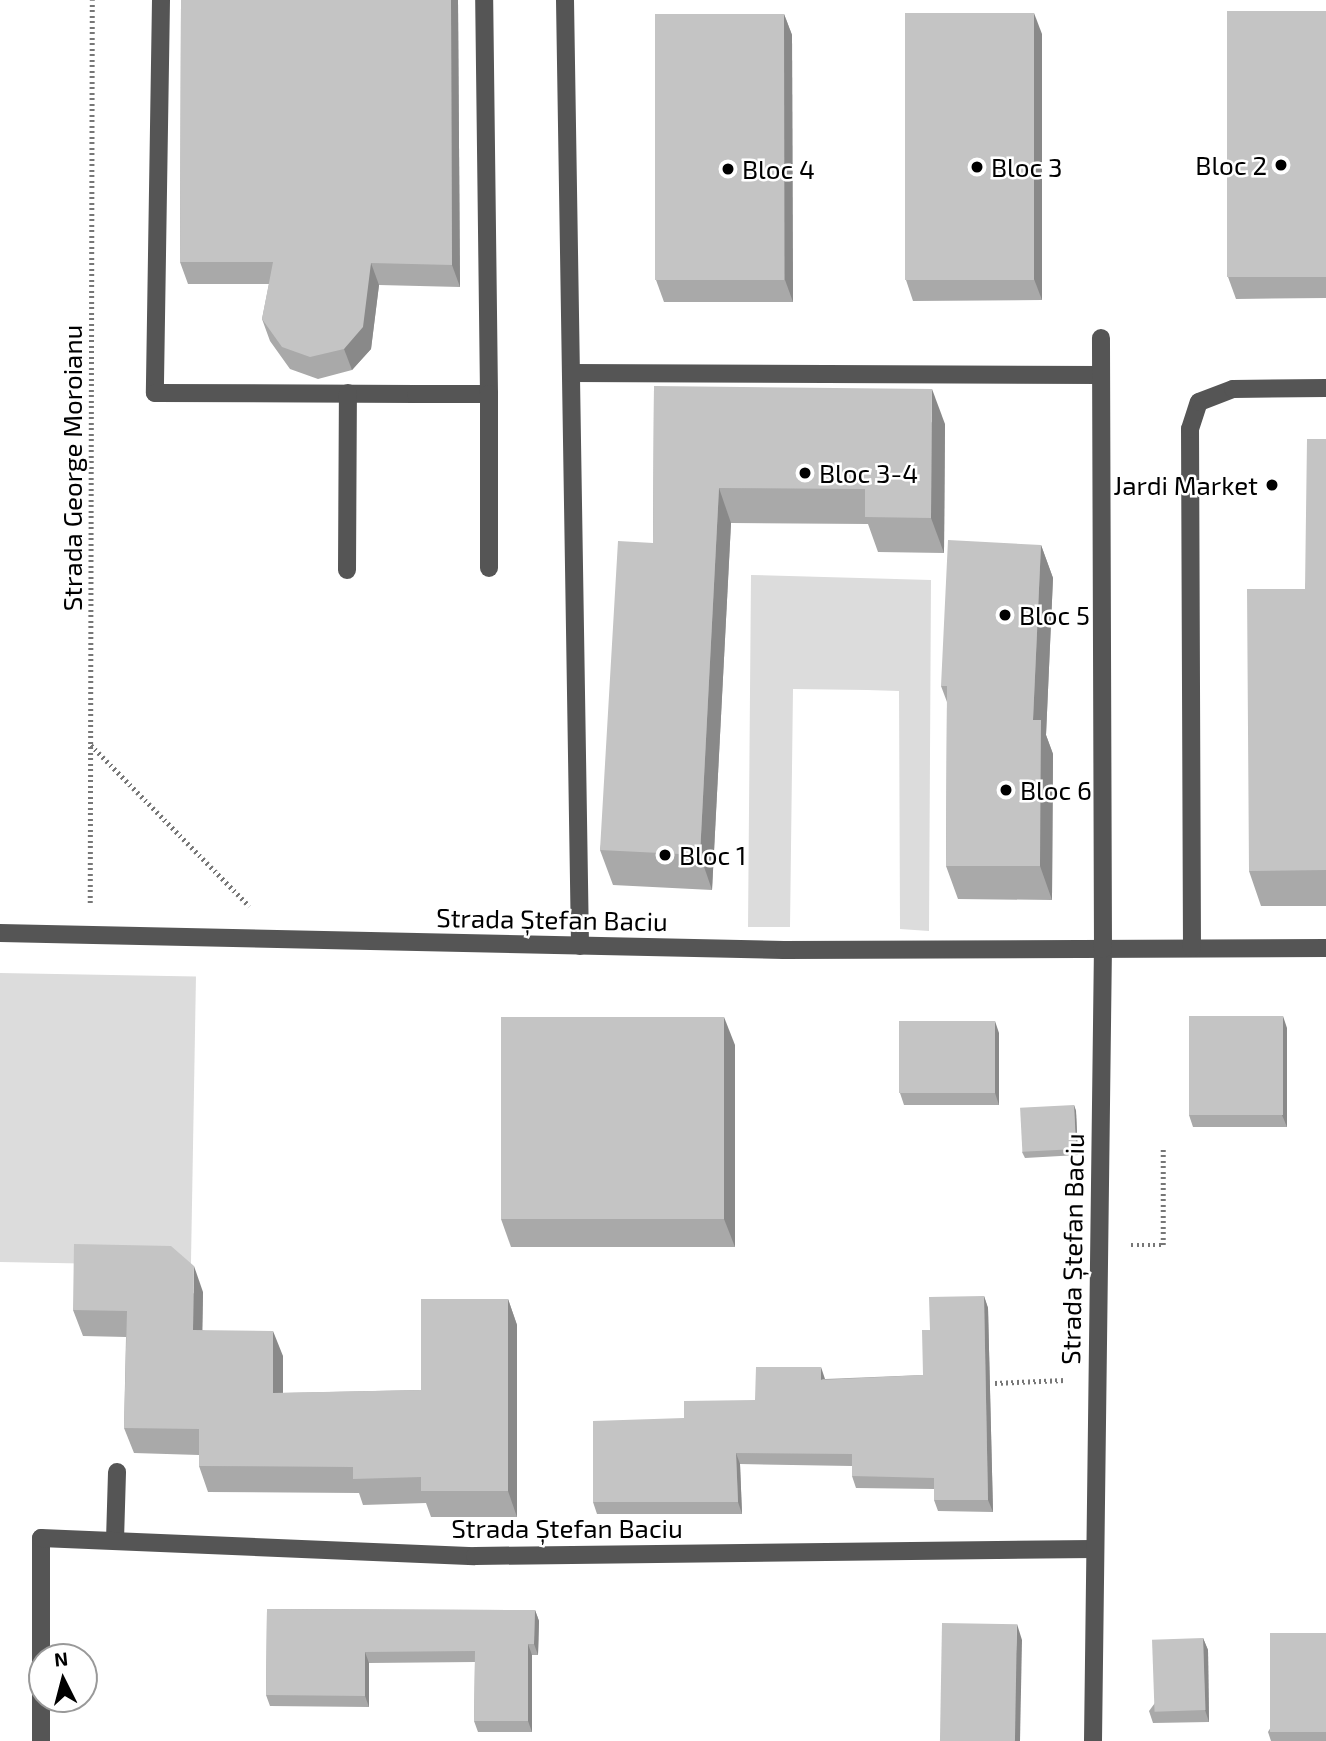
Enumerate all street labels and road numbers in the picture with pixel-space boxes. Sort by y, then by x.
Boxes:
street label: Strada George Moroianu [56,325,88,611]
street label: Strada Ștefan Baciu [436,901,668,937]
street label: Strada Ștefan Baciu [1054,1133,1090,1365]
street label: Strada Ștefan Baciu [451,1512,683,1544]

